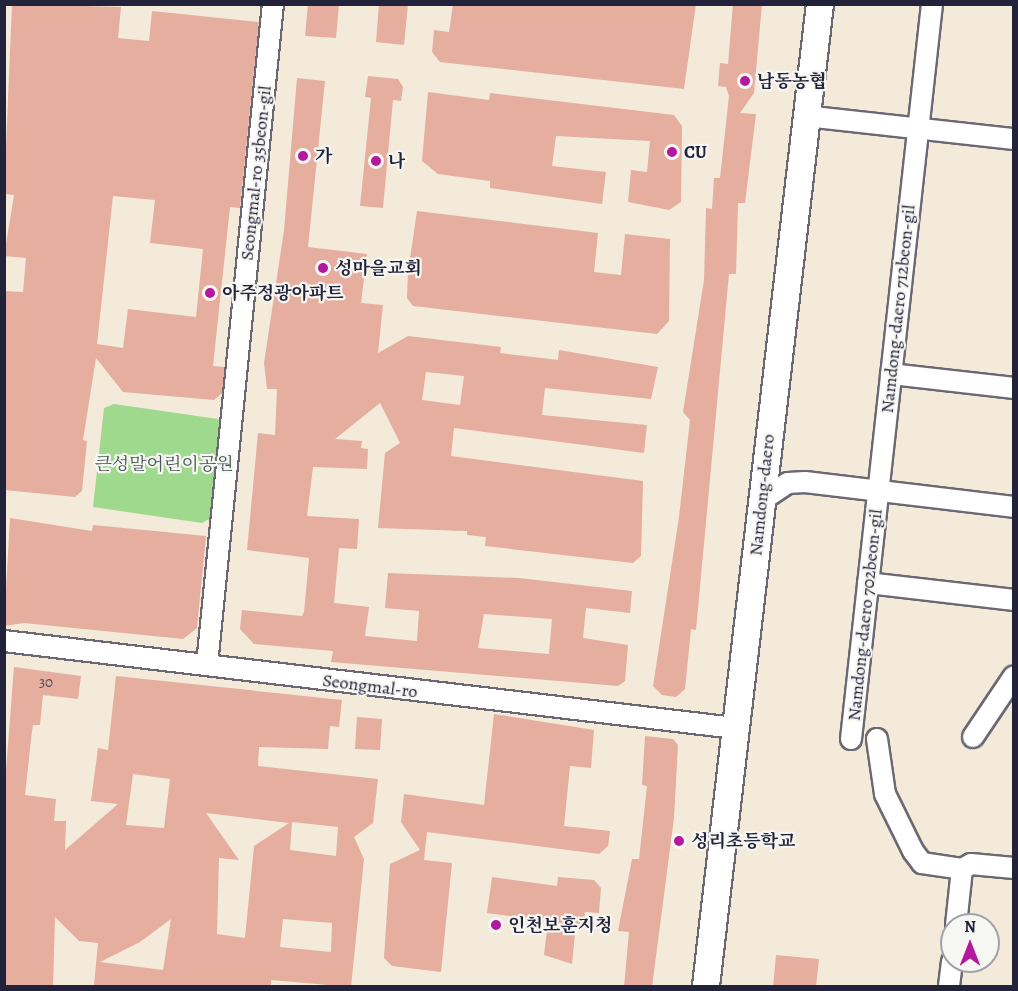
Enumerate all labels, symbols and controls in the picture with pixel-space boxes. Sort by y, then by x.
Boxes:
place label: 남동농협 [757,70,827,92]
marker: 남동농협 [738,74,752,88]
street label: Seongmal-ro 35beon-gil [236,85,276,261]
place label: CU [684,141,707,163]
place label: 가 [315,145,332,167]
marker: CU [665,145,679,159]
marker: 가 [296,149,310,163]
place label: 나 [388,150,405,172]
marker: 나 [369,154,383,168]
street label: Namdong-daero 712beon-gil [876,204,920,414]
place label: 성마을교회 [335,257,422,279]
marker: 성마을교회 [316,261,330,275]
place label: 아주정광아파트 [222,282,344,304]
marker: 아주정광아파트 [203,286,217,300]
street label: Namdong-daero [745,433,779,557]
park label: 큰성말어린이공원 [94,453,234,475]
street label: Namdong-daero 702beon-gil [843,508,887,722]
street label: Seongmal-ro [321,669,419,703]
house number: 30 [39,674,53,692]
place label: 성리초등학교 [691,830,795,852]
marker: 성리초등학교 [672,834,686,848]
north arrow [940,913,1000,973]
place label: 인천보훈지청 [508,914,612,936]
text: N [964,916,976,938]
marker: 인천보훈지청 [489,918,503,932]

